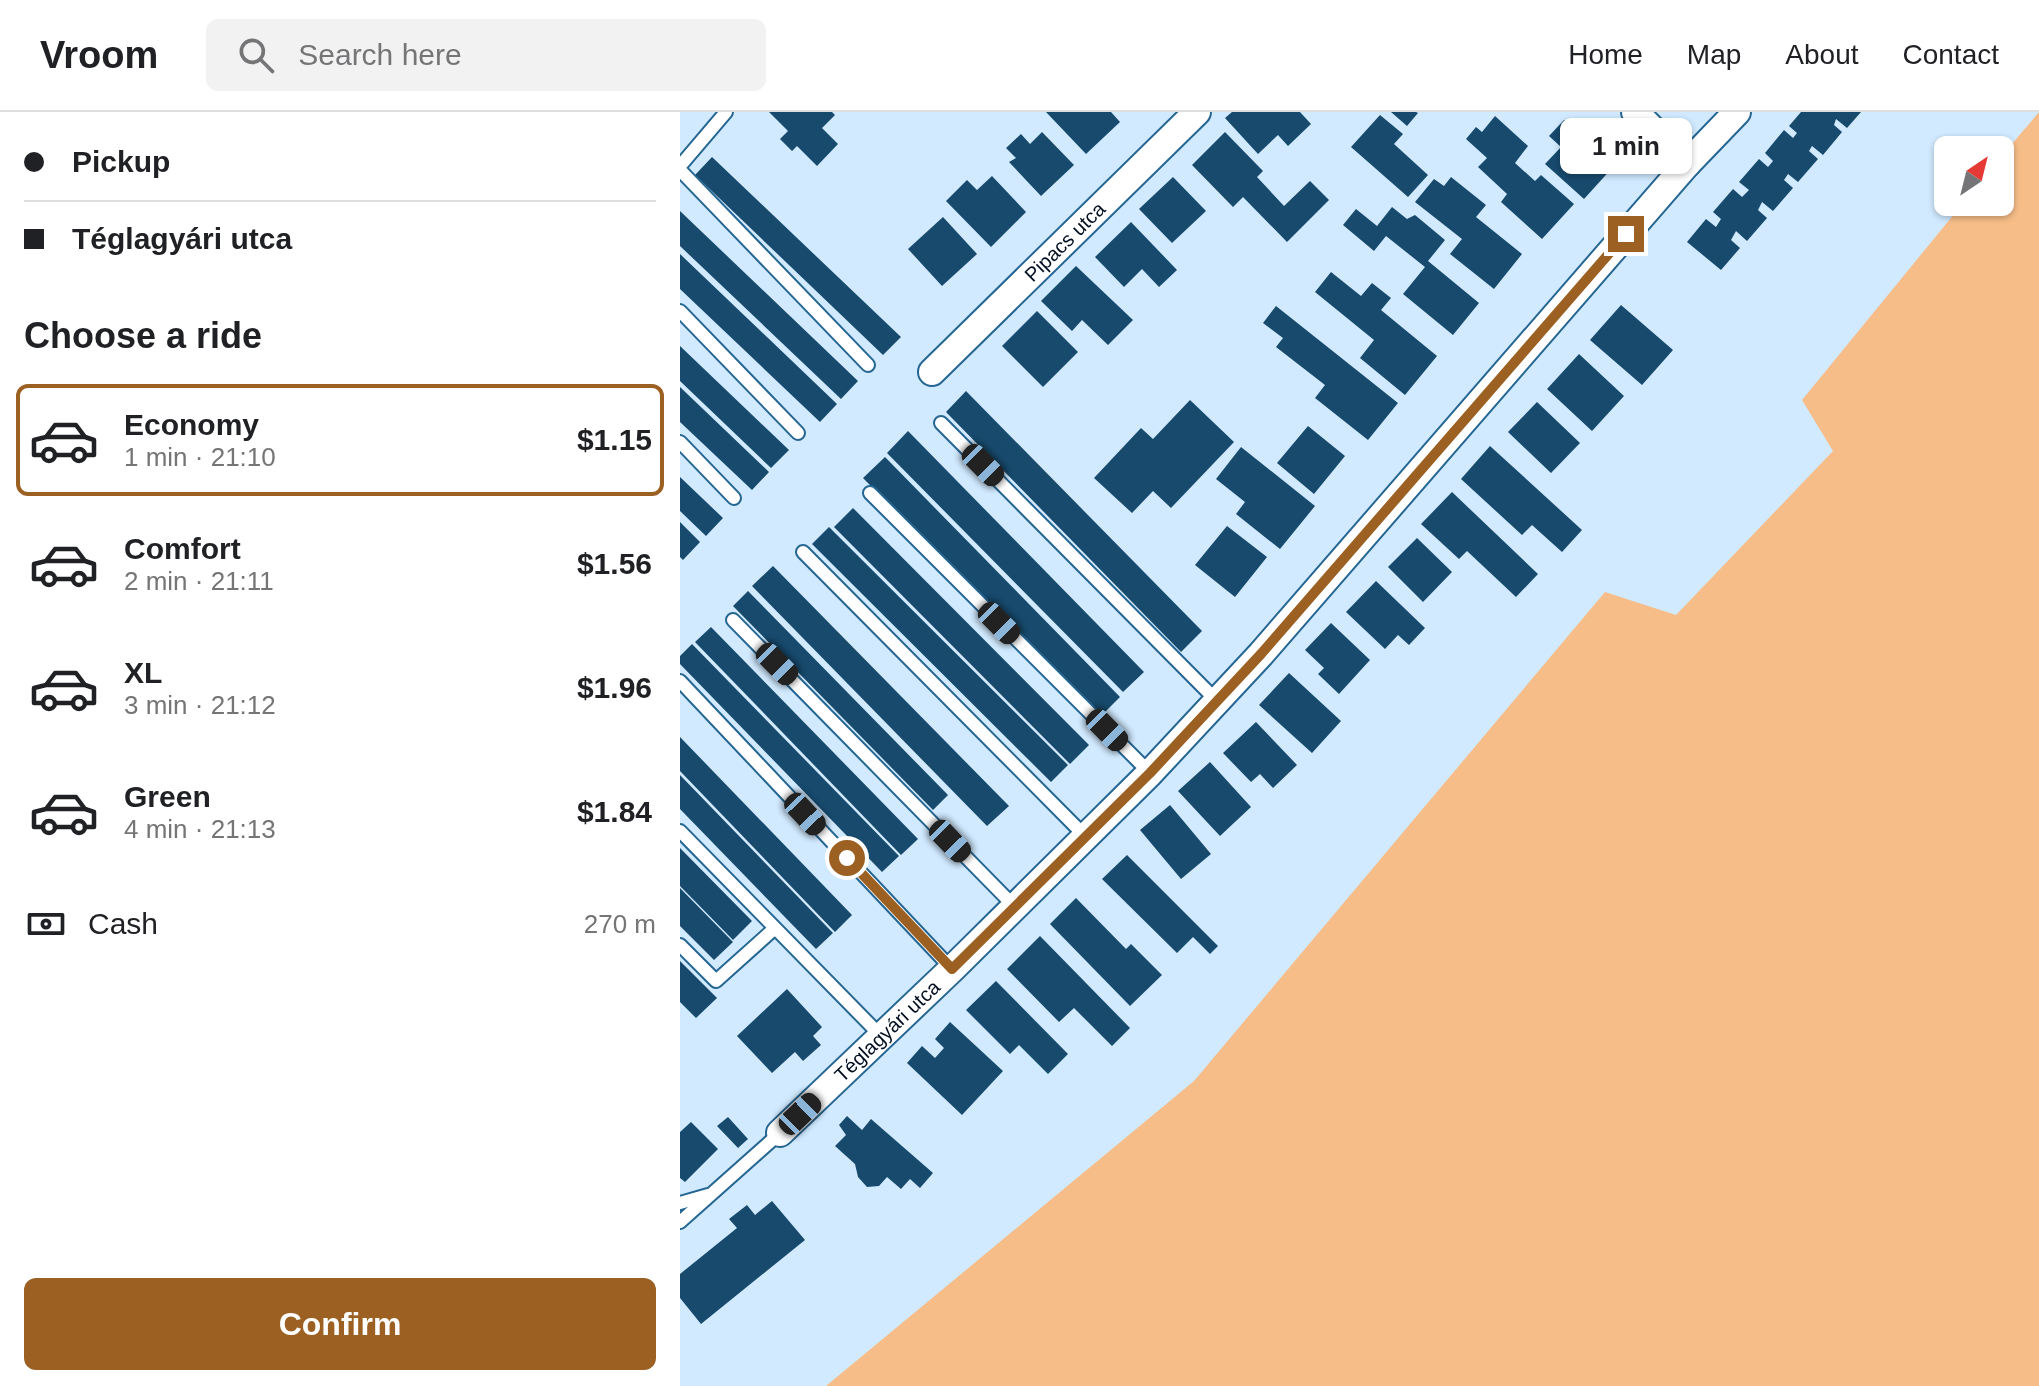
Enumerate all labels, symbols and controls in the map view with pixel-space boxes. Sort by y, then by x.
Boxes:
search box [206,19,766,91]
icon: search [234,33,278,77]
text: Vroom [40,34,158,76]
text: Search here [298,38,462,71]
text: Home [1568,39,1643,70]
text: Map [1687,39,1741,70]
text: About [1785,39,1859,70]
text: Contact [1903,39,1999,70]
callout: 1 min [1560,118,1692,174]
text: 1 min [1592,131,1660,161]
north arrow [1934,136,2014,216]
map controls [1934,136,2014,216]
text: Pickup [72,145,170,178]
street label: Pipacs utca [1020,197,1110,286]
route end [1608,216,1644,252]
text: Téglagyári utca [72,222,292,255]
text: Choose a ride [24,315,262,356]
icon: car [28,404,100,476]
text: Economy [124,408,259,441]
text: $1.15 [577,423,652,456]
car [958,440,1008,490]
text: 1 min · 21:10 [124,442,276,472]
icon: car [28,528,100,600]
text: Comfort [124,532,241,565]
text: $1.56 [577,547,652,580]
text: 2 min · 21:11 [124,566,274,596]
car [974,598,1024,648]
car [752,639,802,689]
icon: car [28,652,100,724]
text: XL [124,656,162,689]
text: $1.96 [577,671,652,704]
text: 3 min · 21:12 [124,690,276,720]
car [1082,705,1132,755]
icon: car [28,776,100,848]
text: Green [124,780,211,813]
car [780,788,830,840]
text: $1.84 [577,795,652,828]
text: 4 min · 21:13 [124,814,276,844]
car [925,815,975,867]
route start [829,840,865,876]
icon: cash [24,902,68,946]
text: Cash [88,907,158,940]
text: 270 m [584,909,656,939]
street label: Téglagyári utca [830,975,945,1086]
car [774,1089,826,1139]
button: Confirm [24,1278,656,1370]

